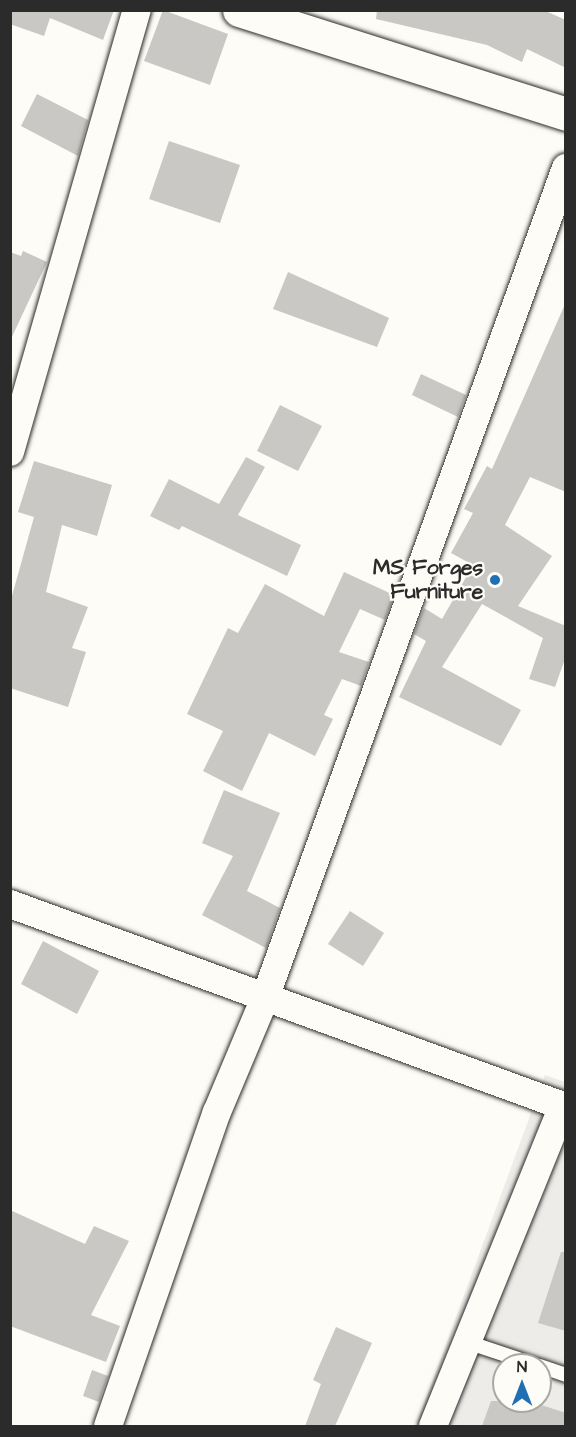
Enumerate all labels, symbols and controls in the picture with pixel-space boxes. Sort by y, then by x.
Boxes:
place label: MS Forges Furniture [373,555,483,605]
marker: MS Forges Furniture [488,573,502,587]
north arrow [492,1353,552,1413]
text: N [517,1356,527,1378]

